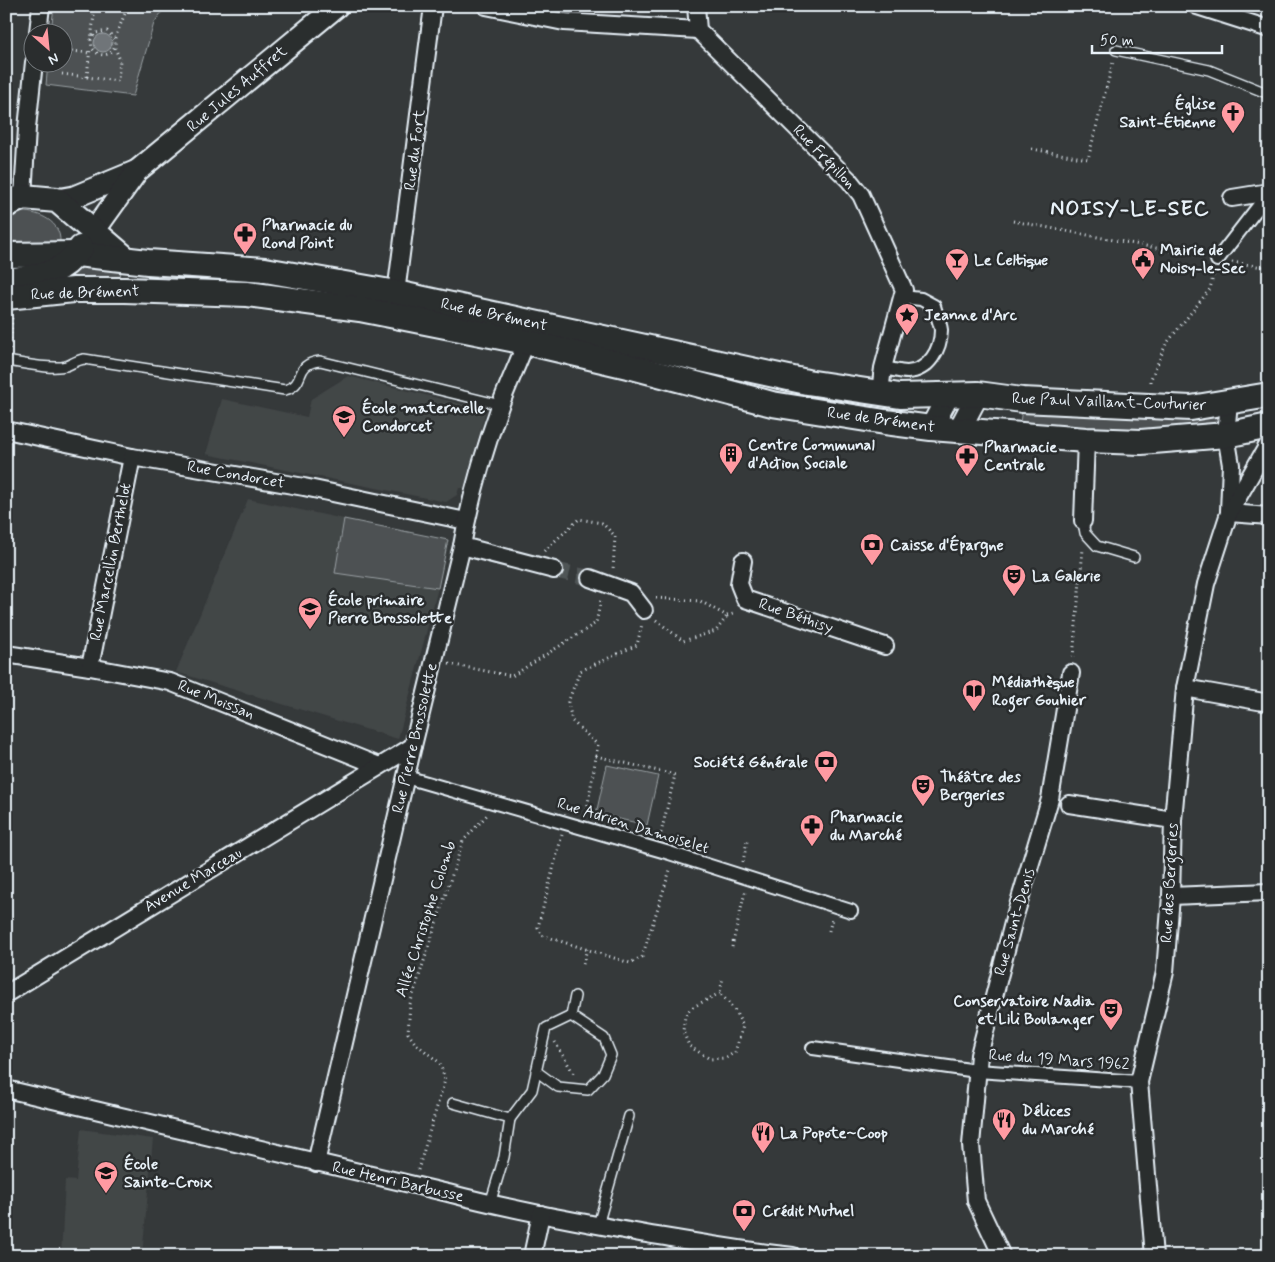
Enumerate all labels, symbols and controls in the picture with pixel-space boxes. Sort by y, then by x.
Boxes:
north arrow [22,22,72,72]
scale bar [1092,22,1222,54]
text: 50 m [1100,31,1134,51]
street label: Rue Jules Auffret [183,41,292,137]
text: N [45,49,62,69]
place label: Église Saint-Étienne [1119,93,1216,133]
church icon: Église Saint-Étienne [1220,100,1246,134]
street label: Rue du Fort [400,108,430,192]
street label: Rue Frépillon [788,120,860,194]
district label: NOISY-LE-SEC [1050,195,1210,223]
place label: Pharmacie du Rond Point [262,215,353,254]
pharmacy icon: Pharmacie du Rond Point [232,221,258,255]
place label: Mairie de Noisy-le-Sec [1160,240,1246,279]
public building icon: Mairie de Noisy-le-Sec [1130,246,1156,280]
bar icon: Le Celtique [944,247,970,281]
place label: Le Celtique [974,250,1048,271]
street label: Rue de Brément [30,281,140,305]
street label: Rue de Brément [439,293,550,337]
place icon: Jeanne d'Arc [894,302,920,336]
place label: Jeanne d'Arc [924,305,1018,326]
street label: Rue Paul Vaillant-Couturier [1011,388,1207,416]
place label: École maternelle Condorcet [362,397,486,437]
street label: Rue de Brément [826,402,937,438]
school or university icon: École maternelle Condorcet [331,404,357,438]
place label: Centre Communal d'Action Sociale [748,435,875,474]
place label: Pharmacie Centrale [984,437,1057,476]
building icon: Centre Communal d'Action Sociale [718,441,744,475]
pharmacy icon: Pharmacie Centrale [954,443,980,477]
street label: Rue Condorcet [186,456,287,494]
street label: Rue Marcellin Berthelot [85,481,137,643]
bank icon: Caisse d'Épargne [859,532,885,566]
place label: Caisse d'Épargne [890,534,1004,558]
theatre icon: La Galerie [1001,563,1027,597]
place label: La Galerie [1032,566,1101,587]
place label: École primaire Pierre Brossolette [328,589,452,629]
street label: Rue Béthisy [756,593,836,639]
school or university icon: École primaire Pierre Brossolette [297,596,323,630]
street label: Rue Pierre Brossolette [387,661,443,815]
place label: Médiathèque Roger Gouhier [992,672,1087,713]
street label: Rue Moissan [174,675,258,725]
library icon: Médiathèque Roger Gouhier [961,678,987,712]
bank icon: Société Générale [813,749,839,783]
place label: Société Générale [694,752,808,773]
place label: Théâtre des Bergeries [940,767,1022,808]
theatre icon: Théâtre des Bergeries [910,773,936,807]
street label: Rue Adrien Damoiselet [554,793,712,859]
place label: Pharmacie du Marché [830,807,903,846]
pharmacy icon: Pharmacie du Marché [799,813,825,847]
street label: Rue des Bergeries [1156,822,1185,944]
street label: Allée Christophe Colomb [391,838,461,1000]
street label: Avenue Marceau [140,843,246,917]
street label: Rue Saint-Denis [990,866,1040,978]
place label: Conservatoire Nadia et Lili Boulanger [953,991,1094,1031]
theatre icon: Conservatoire Nadia et Lili Boulanger [1098,997,1124,1031]
street label: Rue du 19 Mars 1962 [988,1045,1130,1075]
place label: Délices du Marché [1022,1101,1095,1140]
restaurant icon: Délices du Marché [991,1107,1017,1141]
restaurant icon: La Popote~Coop [750,1120,776,1154]
place label: La Popote~Coop [780,1123,888,1144]
place label: École Sainte-Croix [124,1153,213,1193]
street label: Rue Henri Barbusse [330,1157,466,1207]
school or university icon: École Sainte-Croix [93,1160,119,1194]
bank icon: Crédit Mutuel [731,1198,757,1232]
place label: Crédit Mutuel [762,1201,854,1222]

